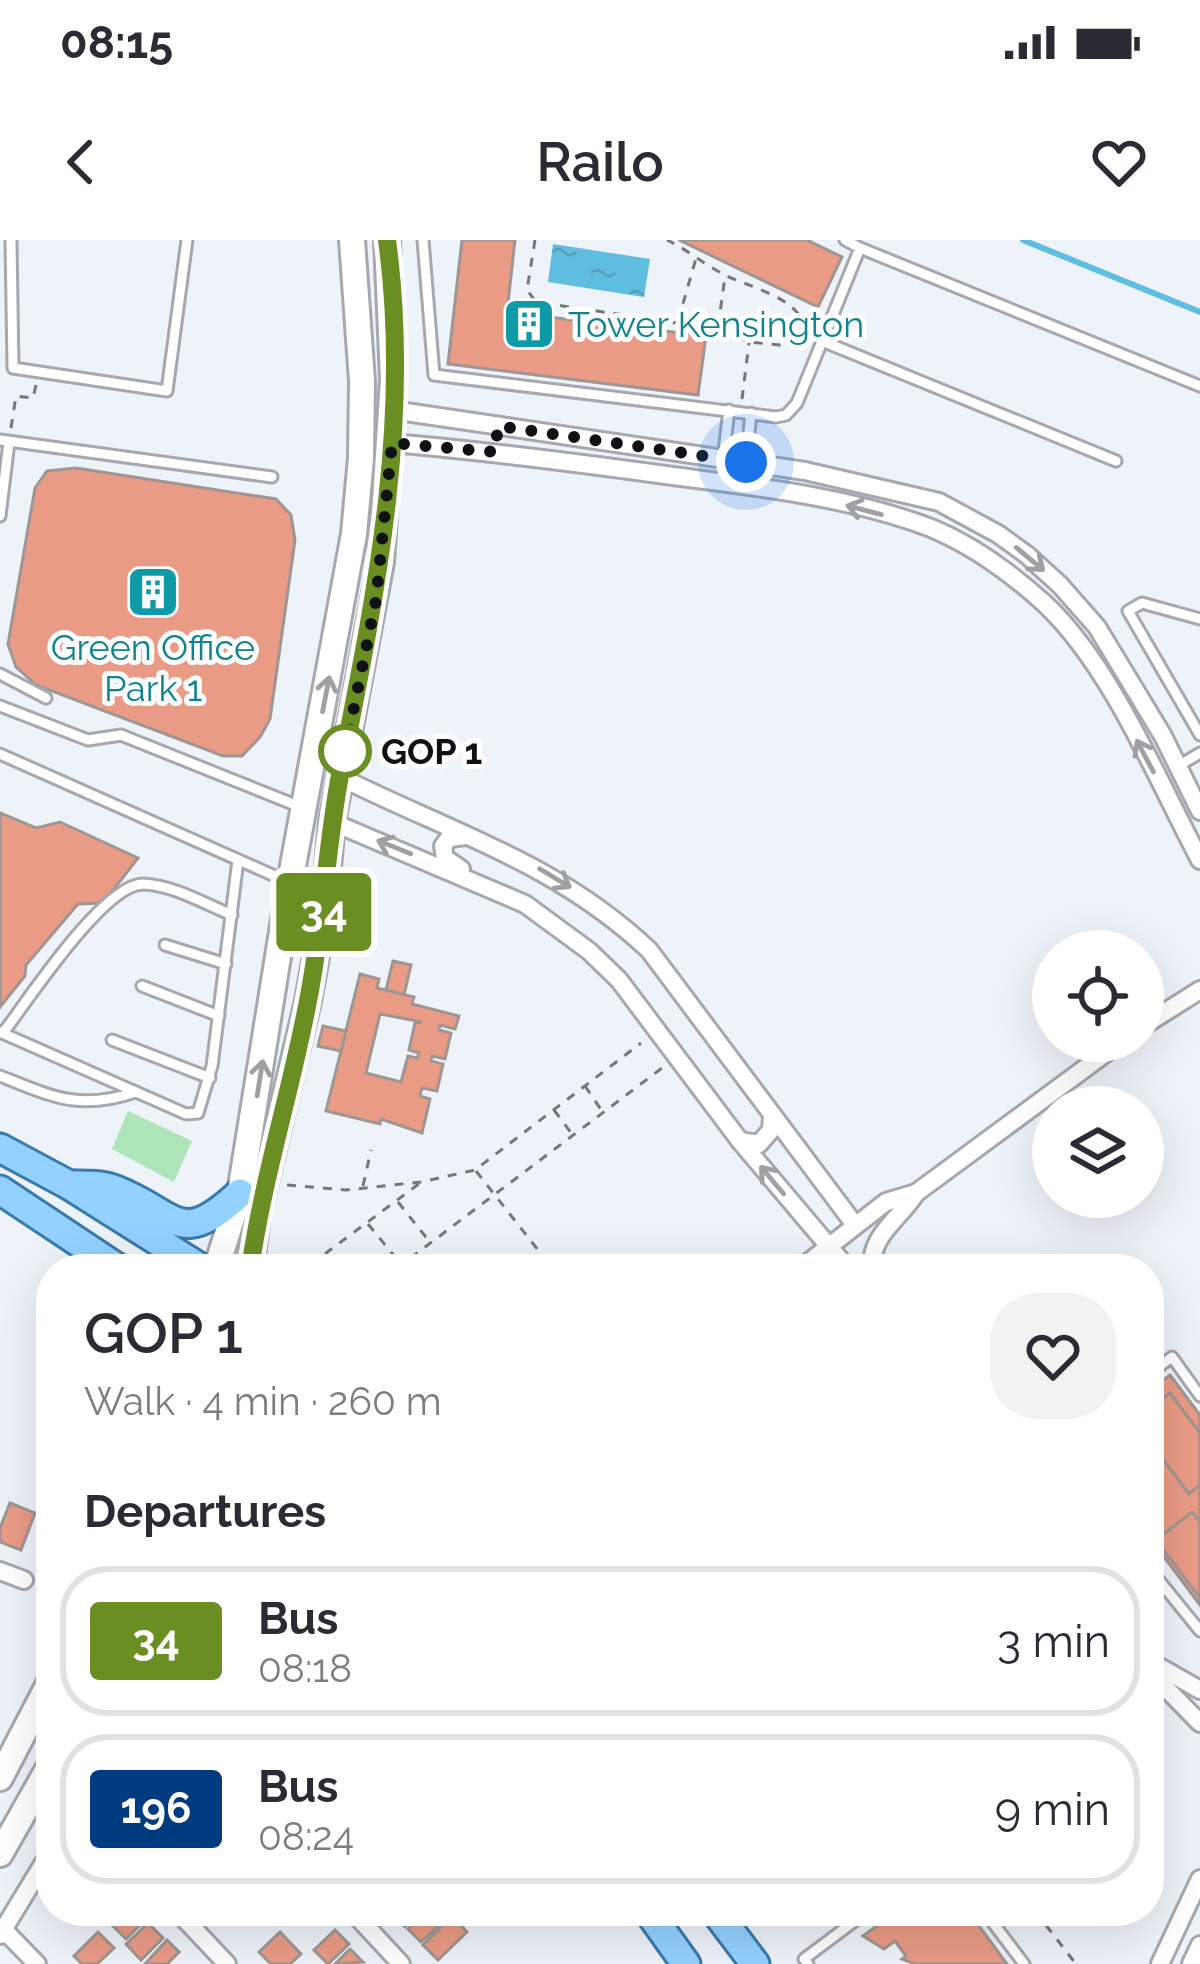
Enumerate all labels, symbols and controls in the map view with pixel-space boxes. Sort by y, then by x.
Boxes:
text: 08:15 [60,16,173,69]
icon: back [48,129,114,195]
icon: heart [1086,129,1152,195]
text: Railo [536,130,664,194]
building icon: Tower Kensington [501,296,557,352]
place label: Tower Kensington [568,303,864,345]
your location [716,432,776,492]
one-way arrow [846,497,884,519]
one-way arrow [1014,546,1046,572]
building icon: Green Office Park 1 [125,564,181,620]
place label: Green Office Park 1 [51,626,255,709]
one-way arrow [316,675,338,714]
marker: GOP 1 [320,726,370,776]
place label: GOP 1 [381,730,482,772]
one-way arrow [1133,740,1156,775]
one-way arrow [377,834,413,856]
one-way arrow [537,866,571,890]
line badge: 34 [270,873,378,951]
text: 34 [300,887,348,936]
map controls [1032,930,1164,1218]
button: locate [1032,930,1164,1062]
one-way arrow [249,1060,272,1099]
button: layers [1032,1086,1164,1218]
one-way arrow [759,1165,787,1196]
button: heart [990,1293,1116,1419]
text: GOP 1 [84,1299,243,1366]
text: Walk · 4 min · 260 m [84,1378,442,1424]
text: Departures [84,1485,326,1538]
text: Bus [258,1592,339,1645]
text: 3 min [997,1615,1110,1668]
text: 34 [132,1616,180,1665]
text: 08:18 [258,1645,352,1691]
text: Bus [258,1760,339,1813]
text: 9 min [995,1783,1110,1836]
text: 196 [121,1784,191,1833]
text: 08:24 [258,1813,354,1859]

